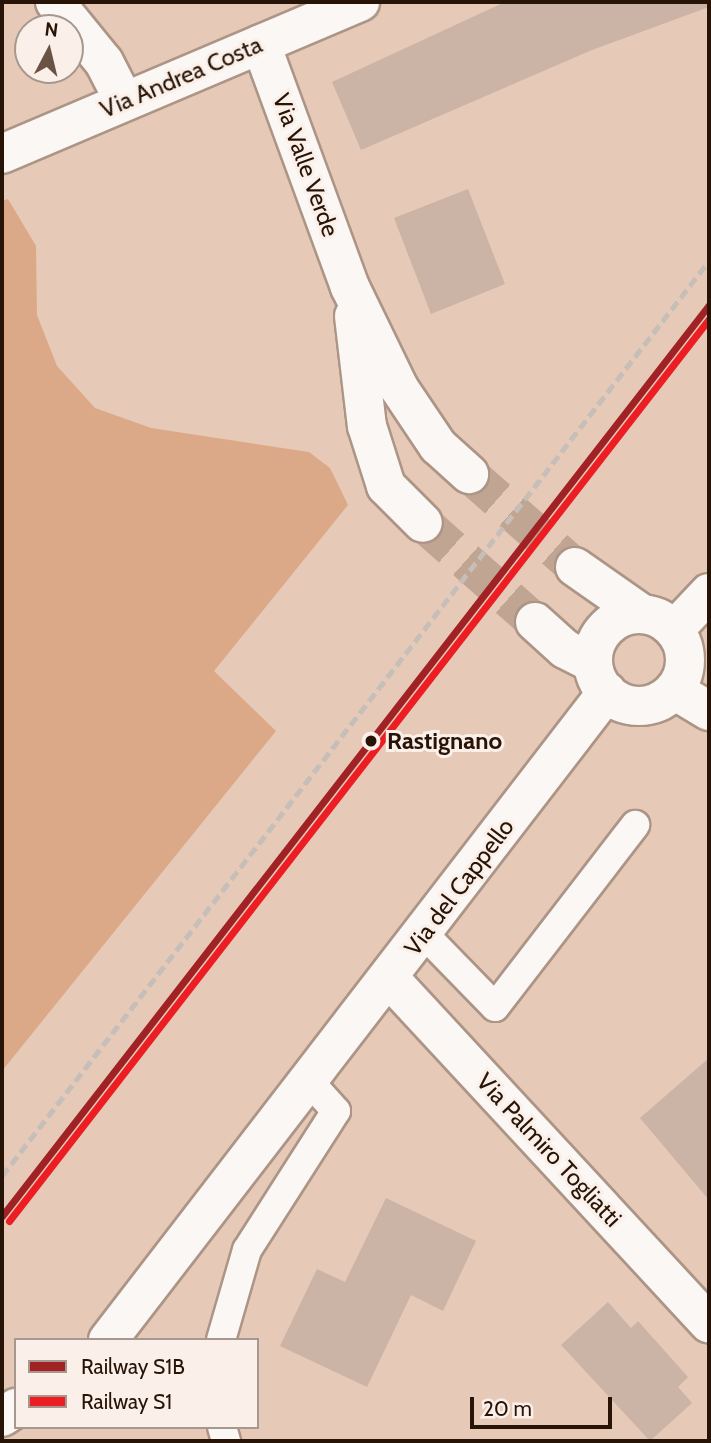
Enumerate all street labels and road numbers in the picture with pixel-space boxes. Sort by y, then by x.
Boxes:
street label: Via Andrea Costa [96,30,266,124]
street label: Via Valle Verde [267,90,345,240]
street label: Via del Cappello [398,813,520,961]
street label: Via Palmiro Togliatti [470,1067,628,1233]

